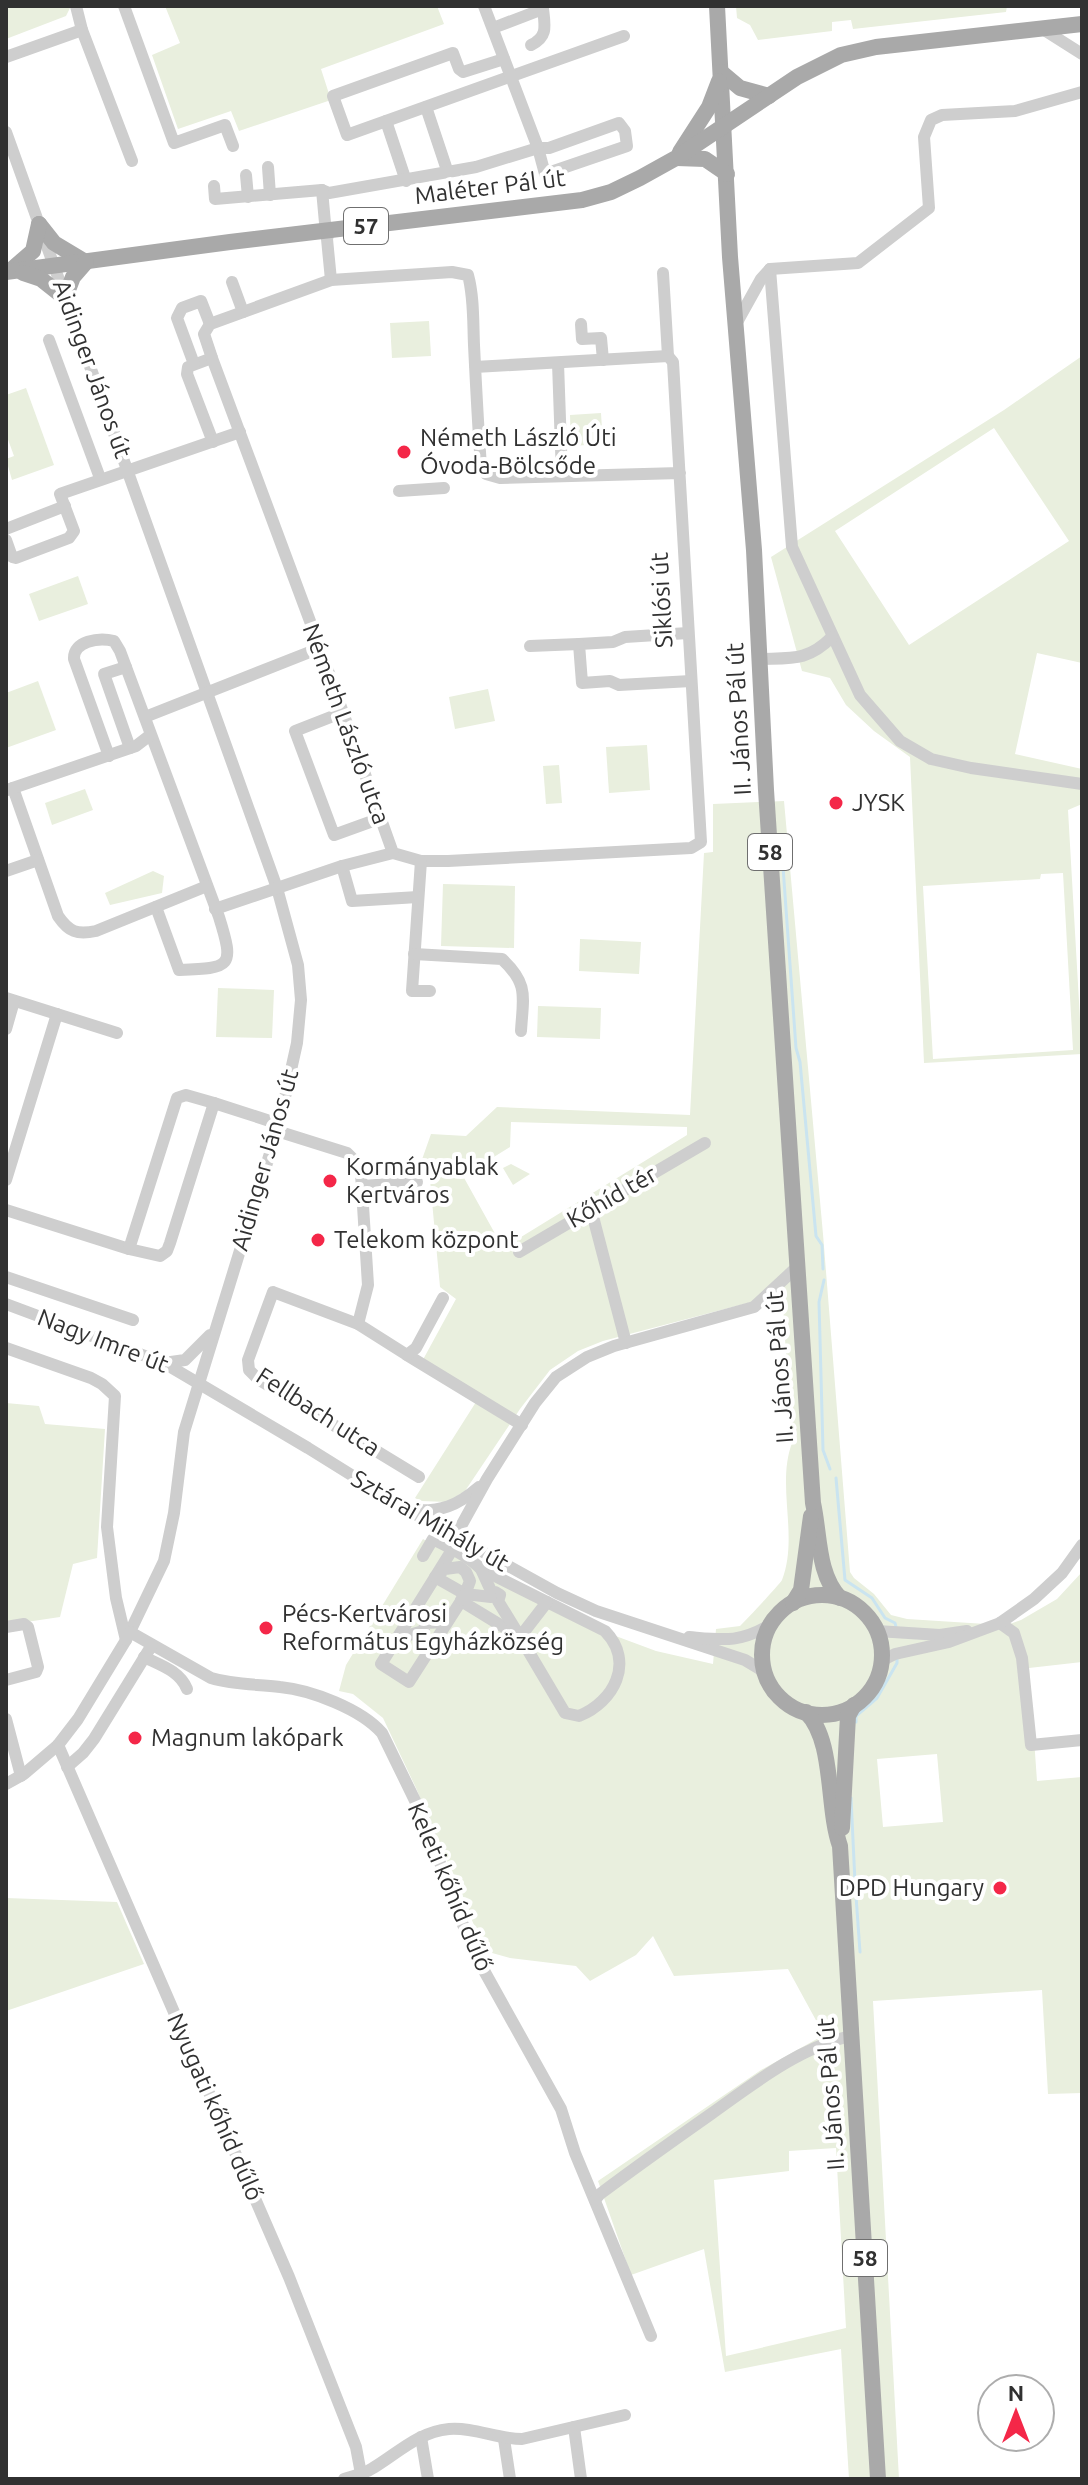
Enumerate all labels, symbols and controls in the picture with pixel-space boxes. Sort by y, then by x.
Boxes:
street label: Maléter Pál út [413,164,567,209]
road number: 57 [344,208,388,244]
street label: Aidinger János út [48,276,137,462]
place label: Németh László Úti Óvoda-Bölcsőde [420,423,616,479]
marker: Németh László Úti Óvoda-Bölcsőde [395,443,413,461]
street label: Siklósi út [645,551,677,649]
street label: Németh László utca [298,620,395,828]
street label: II. János Pál út [721,641,756,796]
place label: JYSK [852,789,905,816]
marker: JYSK [827,794,845,812]
road number: 58 [748,834,792,870]
street label: Aidinger János út [226,1065,304,1254]
place label: Kormányablak Kertváros [346,1153,499,1208]
street label: Kőhíd tér [562,1160,661,1233]
marker: Kormányablak Kertváros [321,1172,339,1190]
place label: Telekom központ [334,1226,519,1253]
marker: Telekom központ [309,1231,327,1249]
street label: II. János Pál út [761,1289,798,1444]
street label: Nagy Imre út [34,1303,173,1378]
street label: Fellbach utca [252,1362,385,1461]
street label: Sztárai Mihály út [347,1465,514,1577]
place label: Pécs-Kertvárosi Református Egyházközség [282,1600,564,1655]
marker: Pécs-Kertvárosi Református Egyházközség [257,1619,275,1637]
place label: Magnum lakópark [151,1724,344,1751]
marker: Magnum lakópark [126,1729,144,1747]
street label: Keleti kőhíd dűlő [403,1798,498,1975]
place label: DPD Hungary [839,1874,984,1901]
marker: DPD Hungary [991,1879,1009,1897]
street label: Nyugati kőhíd dűlő [162,2009,269,2205]
street label: II. János Pál út [812,2016,849,2171]
road number: 58 [843,2240,887,2276]
north arrow [976,2373,1056,2453]
text: N [1008,2380,1024,2405]

